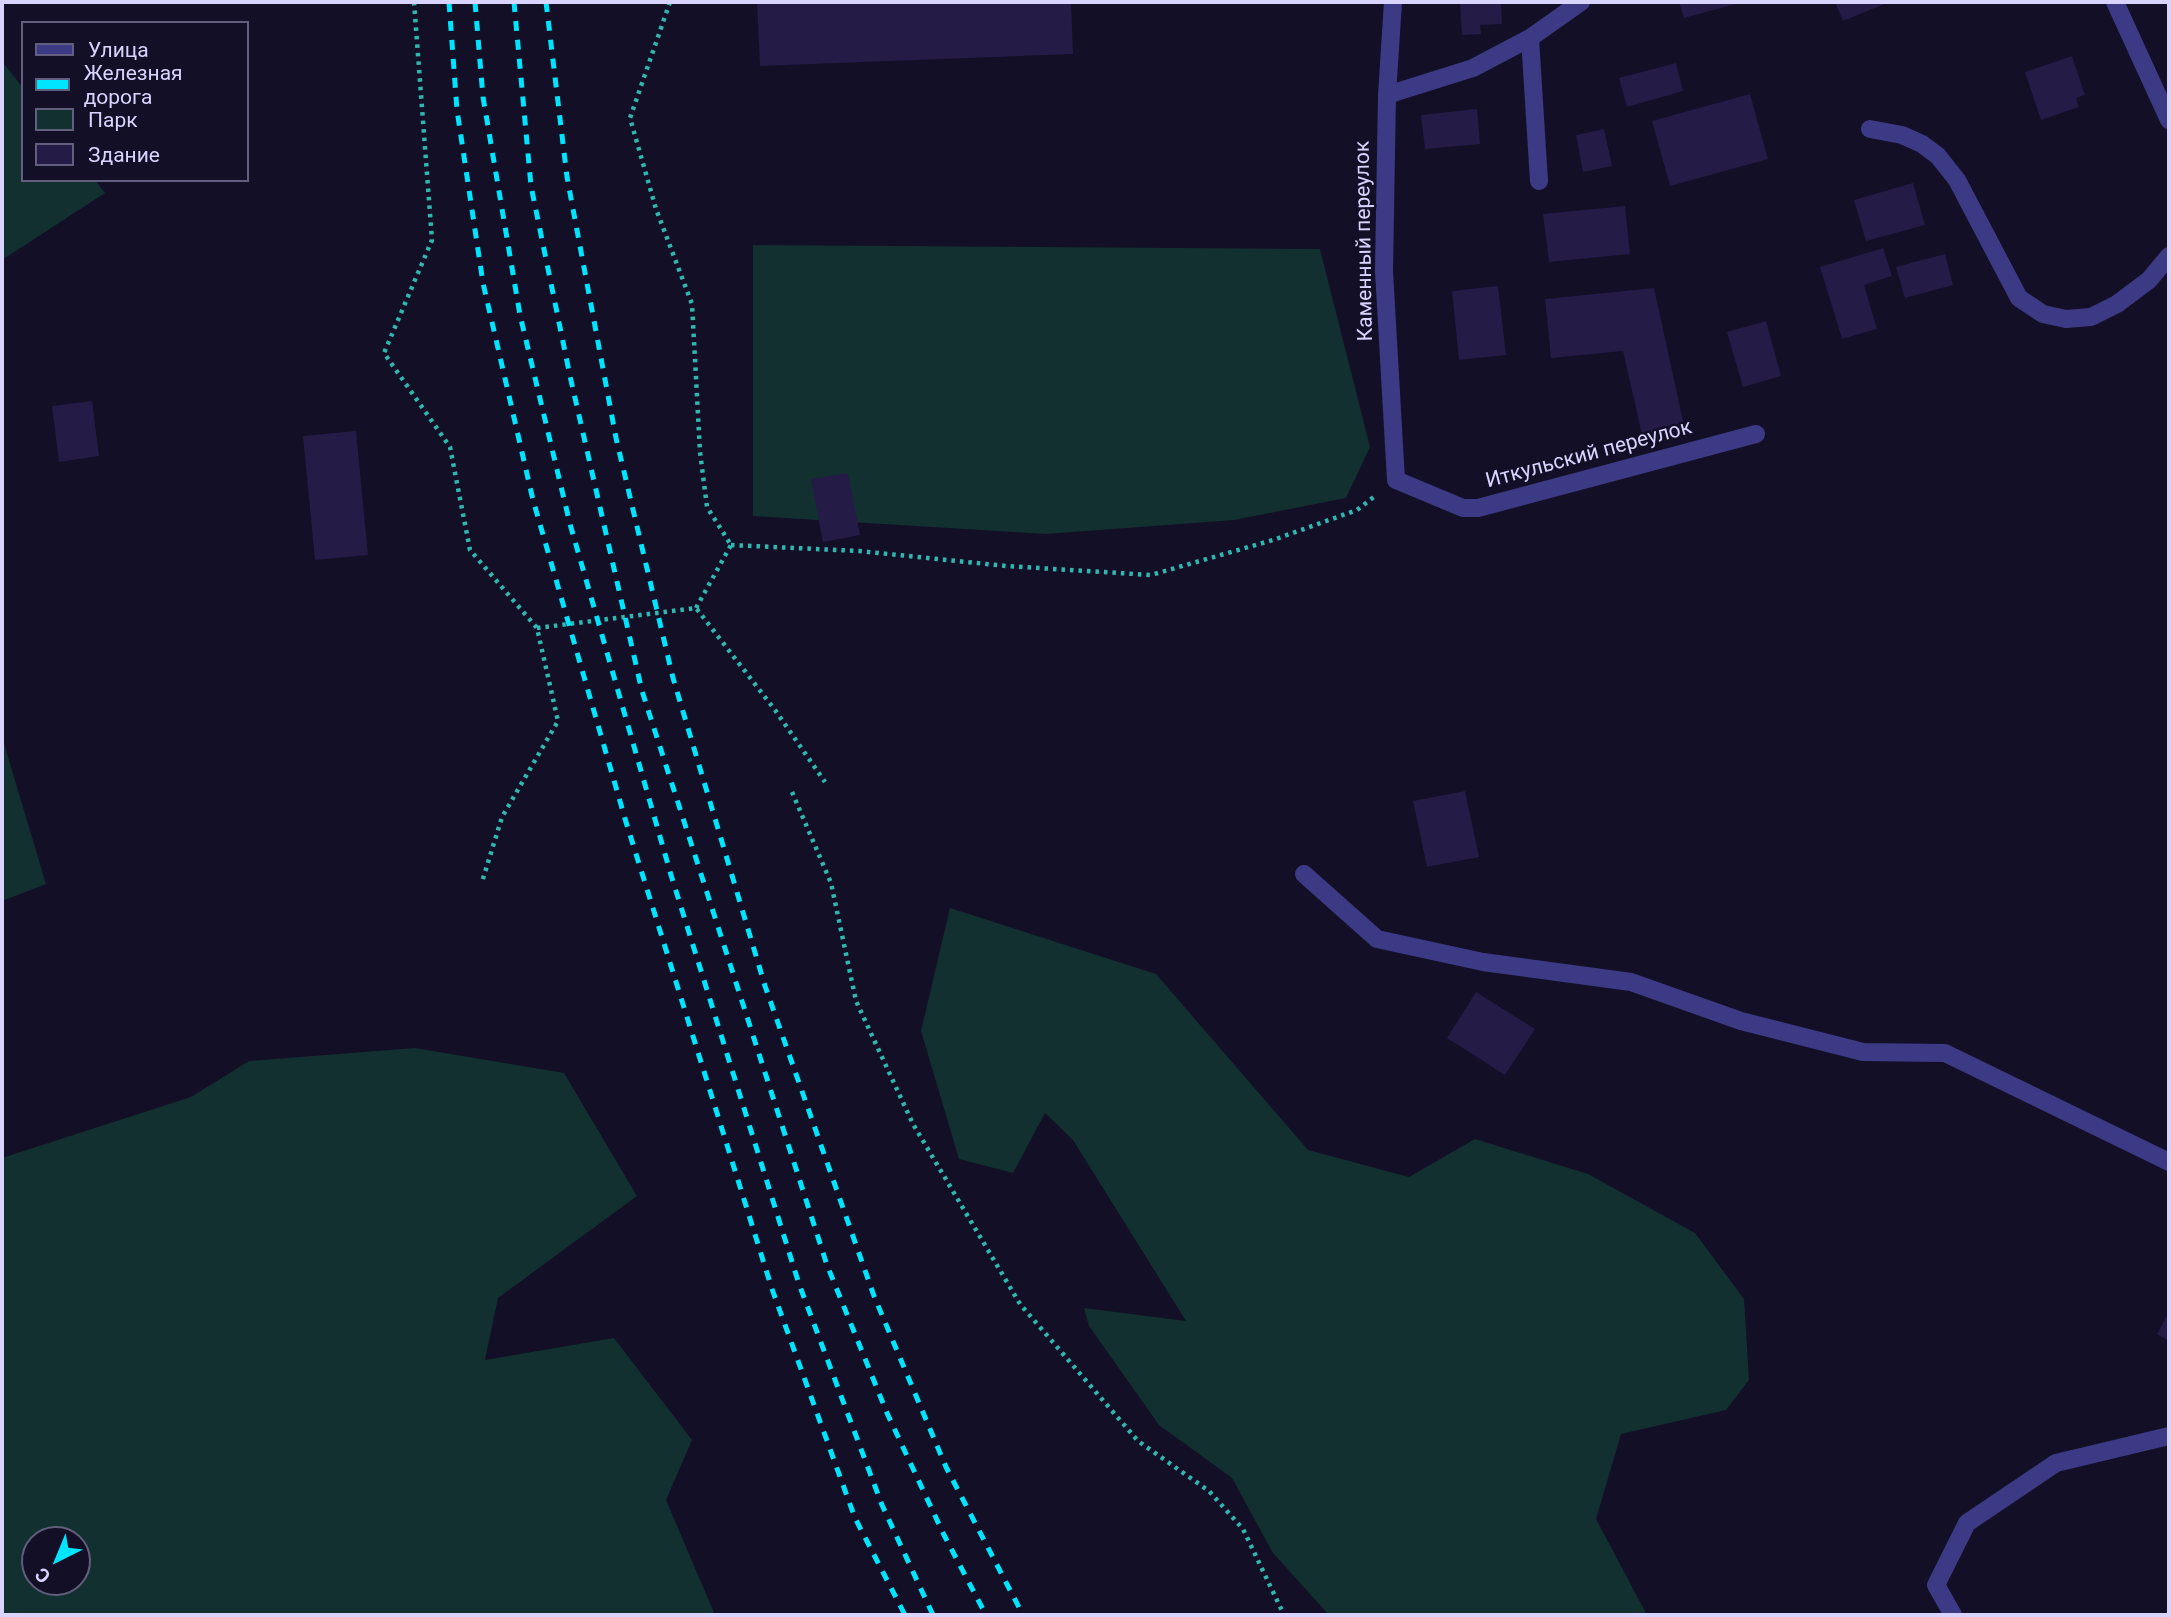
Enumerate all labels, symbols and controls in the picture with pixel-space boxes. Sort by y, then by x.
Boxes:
legend [21,21,248,182]
text: Улица [88,38,149,62]
text: Железная дорога [84,61,183,109]
text: Парк [88,108,138,132]
street label: Каменный переулок [1351,141,1379,341]
text: Здание [88,143,160,167]
street label: Иткульский переулок [1483,415,1695,495]
north arrow [21,1526,91,1596]
text: С [30,1563,55,1588]

